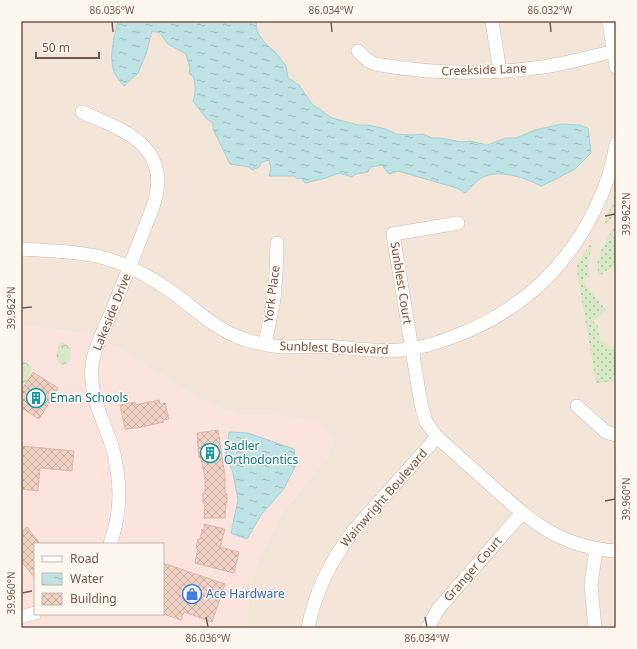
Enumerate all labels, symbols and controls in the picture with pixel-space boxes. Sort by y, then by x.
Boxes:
text: 86.036°W [90,3,135,17]
text: 86.034°W [309,3,354,17]
text: 86.032°W [528,3,573,17]
scale bar [36,34,99,60]
text: 50 m [42,39,70,56]
street label: Creekside Lane [441,60,527,79]
text: 39.962°N [619,192,633,236]
street label: Sunblest Court [387,240,417,326]
street label: York Place [260,264,283,324]
street label: Lakeside Drive [88,270,135,353]
text: 39.962°N [4,286,18,330]
street label: Sunblest Boulevard [279,337,389,358]
building icon: Eman Schools [25,387,47,409]
place label: Eman Schools [50,389,129,406]
place label: Sadler Orthodontics [224,437,299,468]
building icon: Sadler Orthodontics [199,442,221,464]
street label: Wainwright Boulevard [336,445,431,550]
text: 39.960°N [619,477,633,521]
street label: Granger Court [440,532,506,605]
legend [34,543,164,615]
text: Road [70,550,99,567]
text: Water [70,570,104,587]
text: 39.960°N [4,571,18,615]
shop icon: Ace Hardware [181,583,203,605]
place label: Ace Hardware [206,585,285,602]
text: Building [70,590,117,607]
text: 86.036°W [186,631,231,645]
text: 86.034°W [405,631,450,645]

